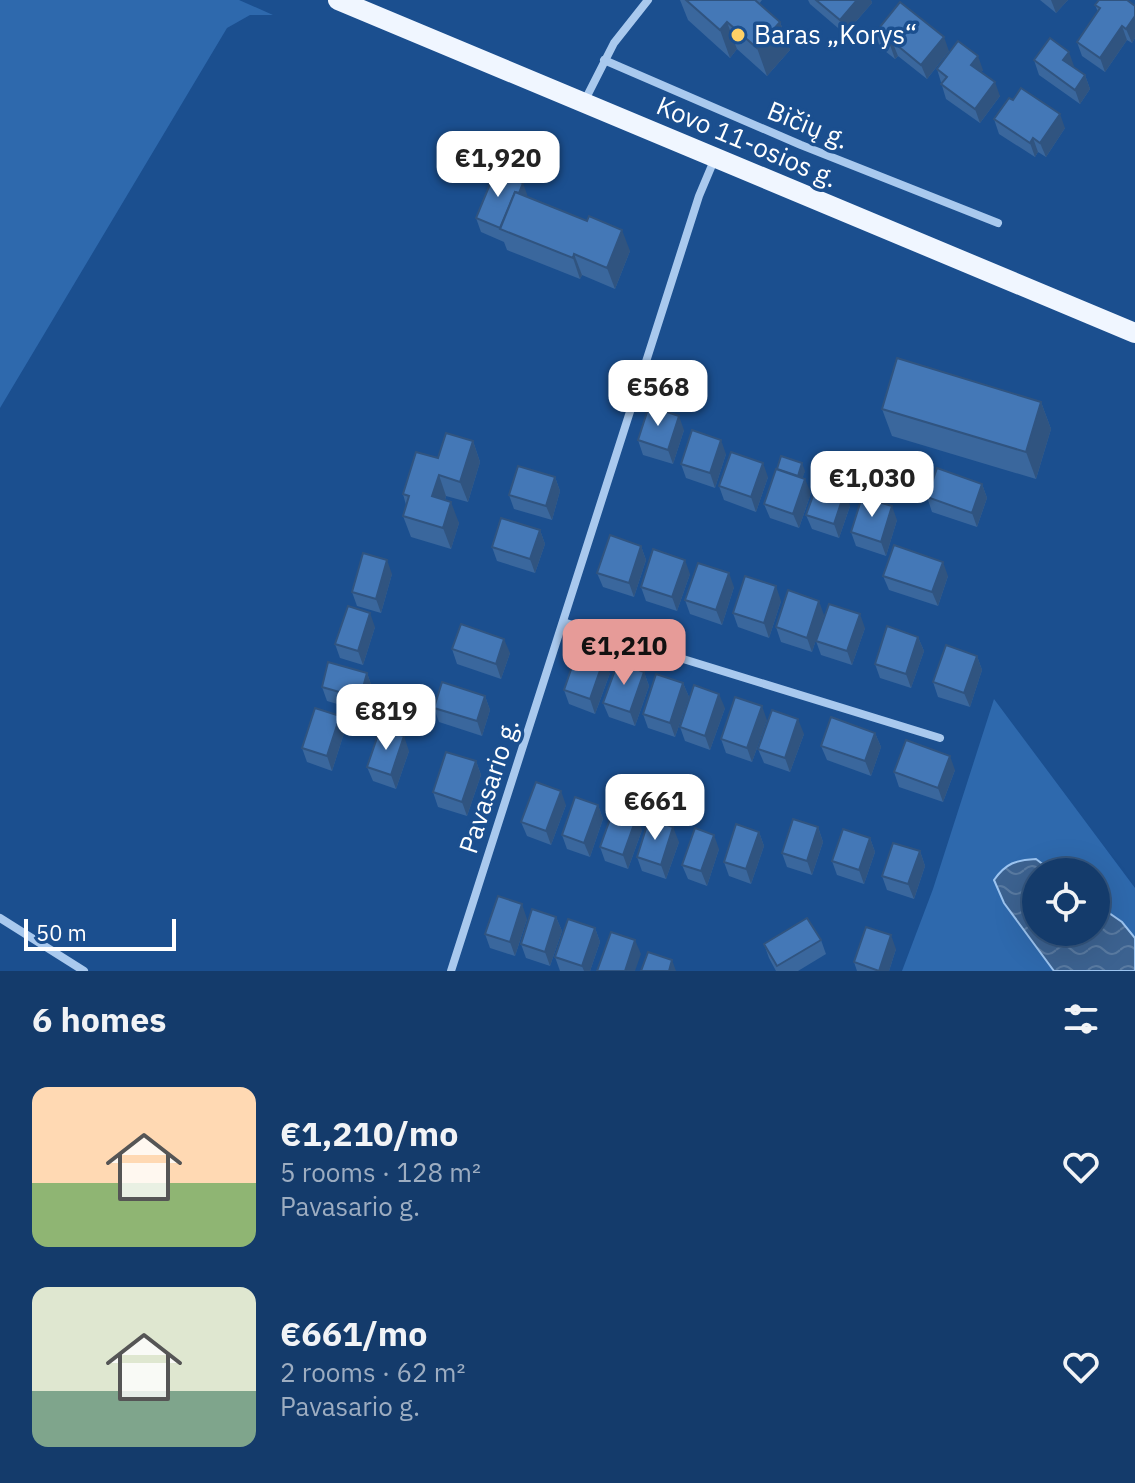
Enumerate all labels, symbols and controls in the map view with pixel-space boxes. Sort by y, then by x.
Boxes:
place label: Baras „Korys“ [754,17,917,51]
marker: Baras „Korys“ [729,26,747,44]
street label: Kovo 11-osios g. [652,88,843,195]
street label: Bičių g. [763,92,854,156]
pin: €1,920 [433,131,563,199]
text: €1,920 [455,140,541,174]
pin: €568 [611,360,705,428]
text: €568 [626,369,690,403]
pin: €1,030 [807,451,937,519]
text: €1,030 [829,460,915,494]
pin: €1,210 [559,619,689,687]
text: €1,210 [581,628,667,662]
pin: €819 [339,684,433,752]
text: €819 [354,693,418,727]
street label: Pavasario g. [450,714,526,858]
pin: €661 [608,774,702,842]
text: €661 [623,783,687,817]
map controls [1022,858,1110,946]
button: locate [1022,858,1110,946]
scale bar [24,915,176,951]
text: 50 m [36,918,87,947]
text: 6 homes [32,997,167,1041]
icon: filters [1059,997,1103,1041]
text: €1,210/mo [280,1111,458,1155]
icon: home [96,1119,192,1215]
icon: heart [1059,1145,1103,1189]
text: 5 rooms · 128 m² [280,1155,481,1189]
text: Pavasario g. [280,1189,420,1223]
text: €661/mo [280,1311,427,1355]
icon: home [96,1319,192,1415]
icon: heart [1059,1345,1103,1389]
text: 2 rooms · 62 m² [280,1355,465,1389]
text: Pavasario g. [280,1389,420,1423]

